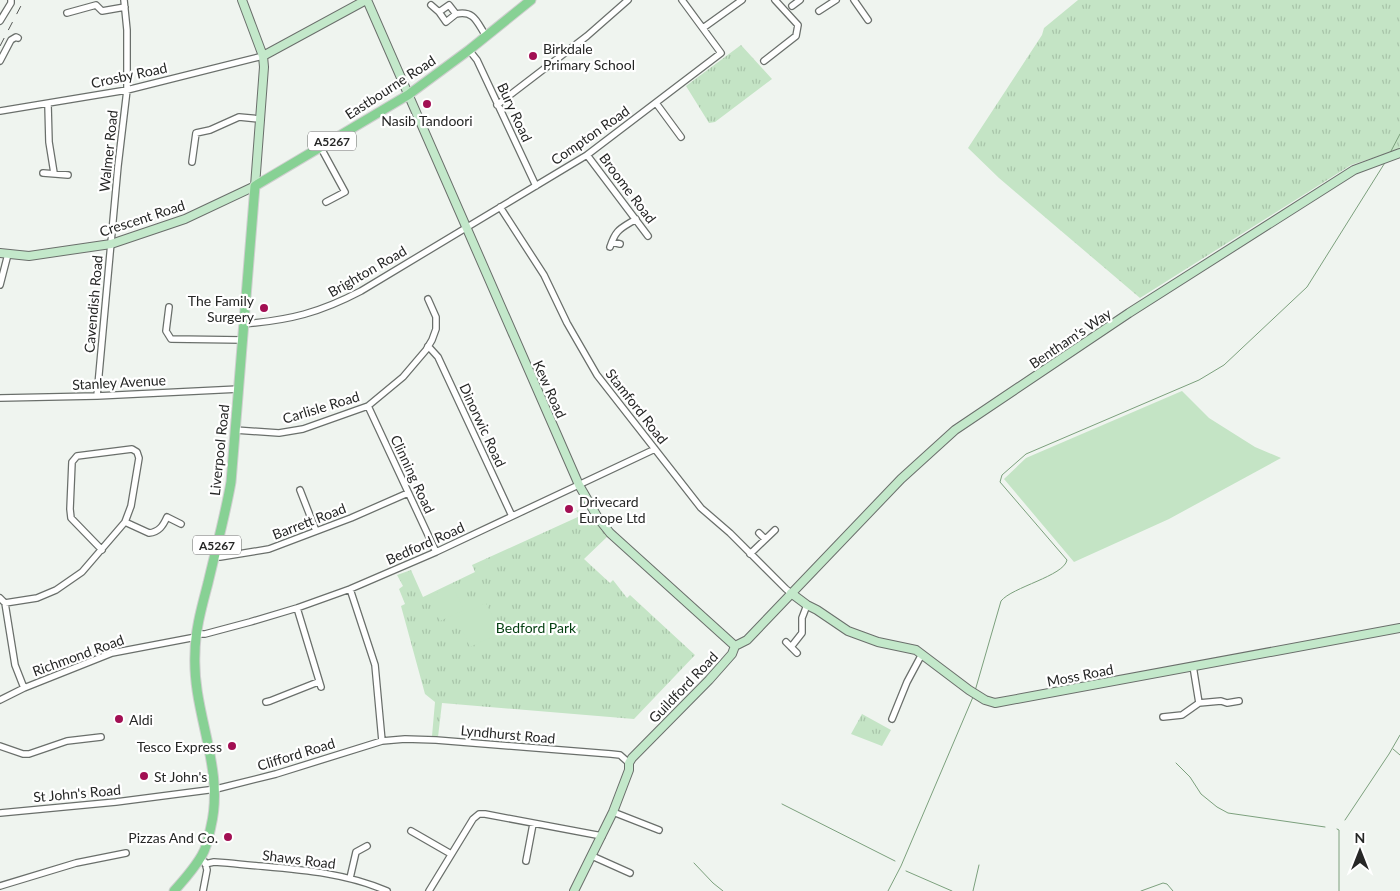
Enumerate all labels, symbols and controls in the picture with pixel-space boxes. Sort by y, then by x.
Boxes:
place label: Birkdale Primary School [543,40,635,73]
marker: Birkdale Primary School [527,50,539,62]
street label: Eastbourne Road [342,51,438,123]
street label: Crosby Road [89,59,169,91]
street label: Bury Road [494,80,536,144]
marker: Nasib Tandoori [421,98,433,110]
street label: Compton Road [548,102,632,168]
street label: Walmer Road [95,109,121,193]
place label: Nasib Tandoori [381,112,473,129]
road number: A5267 [308,132,356,150]
street label: Broome Road [596,150,660,226]
street label: Crescent Road [97,196,187,240]
street label: Brighton Road [325,242,409,300]
street label: Cavendish Road [80,254,106,354]
place label: The Family Surgery [188,292,255,325]
marker: The Family Surgery [258,302,270,314]
street label: Bentham's Way [1026,304,1115,372]
street label: Kew Road [530,357,570,421]
street label: Stamford Road [602,365,672,447]
street label: Stanley Avenue [72,371,166,393]
street label: Dinorwic Road [456,380,510,470]
street label: Carlisle Road [281,387,361,427]
street label: Liverpool Road [206,403,232,497]
street label: Clinning Road [387,432,439,516]
place label: Drivecard Europe Ltd [579,493,646,526]
street label: Barrett Road [270,499,348,543]
marker: Drivecard Europe Ltd [563,503,575,515]
street label: Bedford Road [383,518,467,568]
road number: A5267 [193,536,241,554]
park label: Bedford Park [496,619,577,636]
street label: Richmond Road [30,631,126,679]
street label: Guildford Road [645,648,721,726]
street label: Moss Road [1045,660,1115,690]
place label: Aldi [129,711,153,728]
marker: Aldi [113,713,125,725]
street label: Lyndhurst Road [460,721,556,747]
street label: Clifford Road [255,734,337,774]
place label: Tesco Express [137,738,222,755]
marker: Tesco Express [226,740,238,752]
place label: St John's [154,768,207,785]
marker: St John's [138,770,150,782]
street label: St John's Road [32,781,122,805]
north arrow [1335,826,1385,876]
place label: Pizzas And Co. [128,829,218,846]
text: N [1355,829,1365,846]
marker: Pizzas And Co. [222,831,234,843]
street label: Shaws Road [261,846,337,872]

